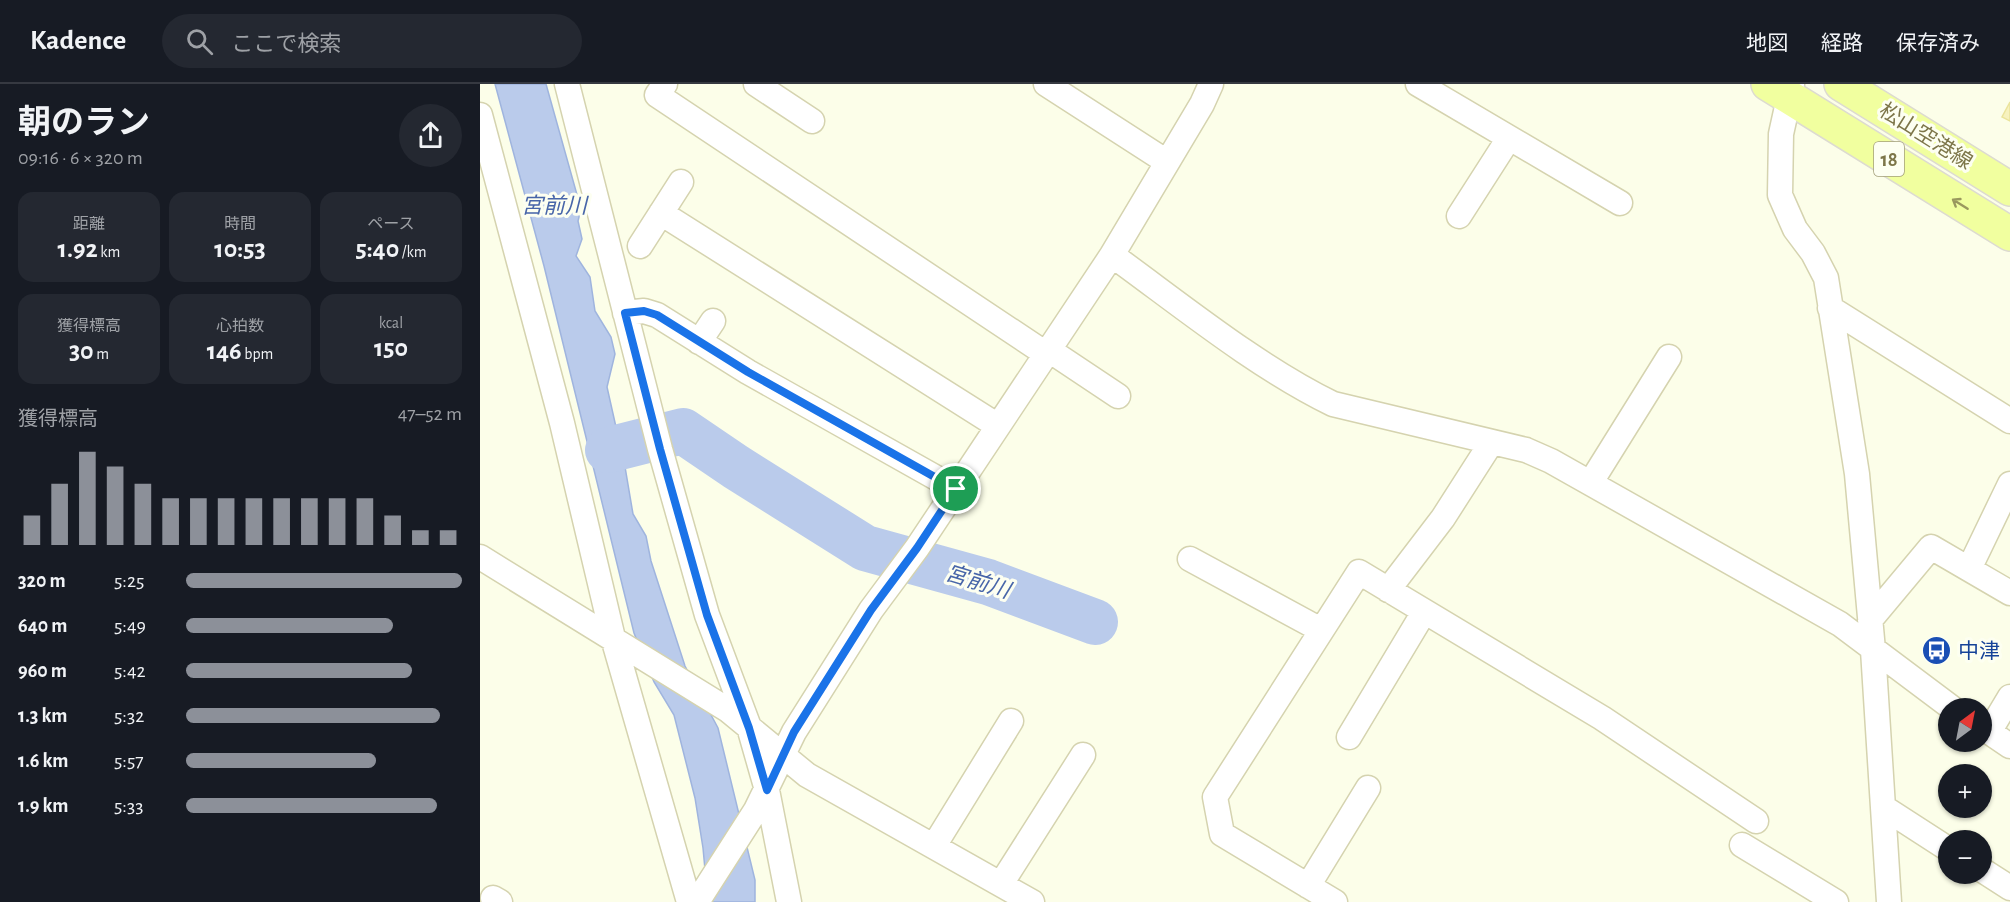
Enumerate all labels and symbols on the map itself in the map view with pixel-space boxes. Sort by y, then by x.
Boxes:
street label: 松山空港線 [1876,99,1976,173]
road number: 18 [1874,142,1904,176]
water label: 宮前川 [521,194,589,217]
one-way arrow [1952,197,1969,209]
pin [930,463,981,514]
water label: 宮前川 [943,561,1015,603]
bus stop icon: 中津 [1921,635,1953,667]
place label: 中津 [1958,640,2000,662]
north arrow [1938,698,1992,752]

